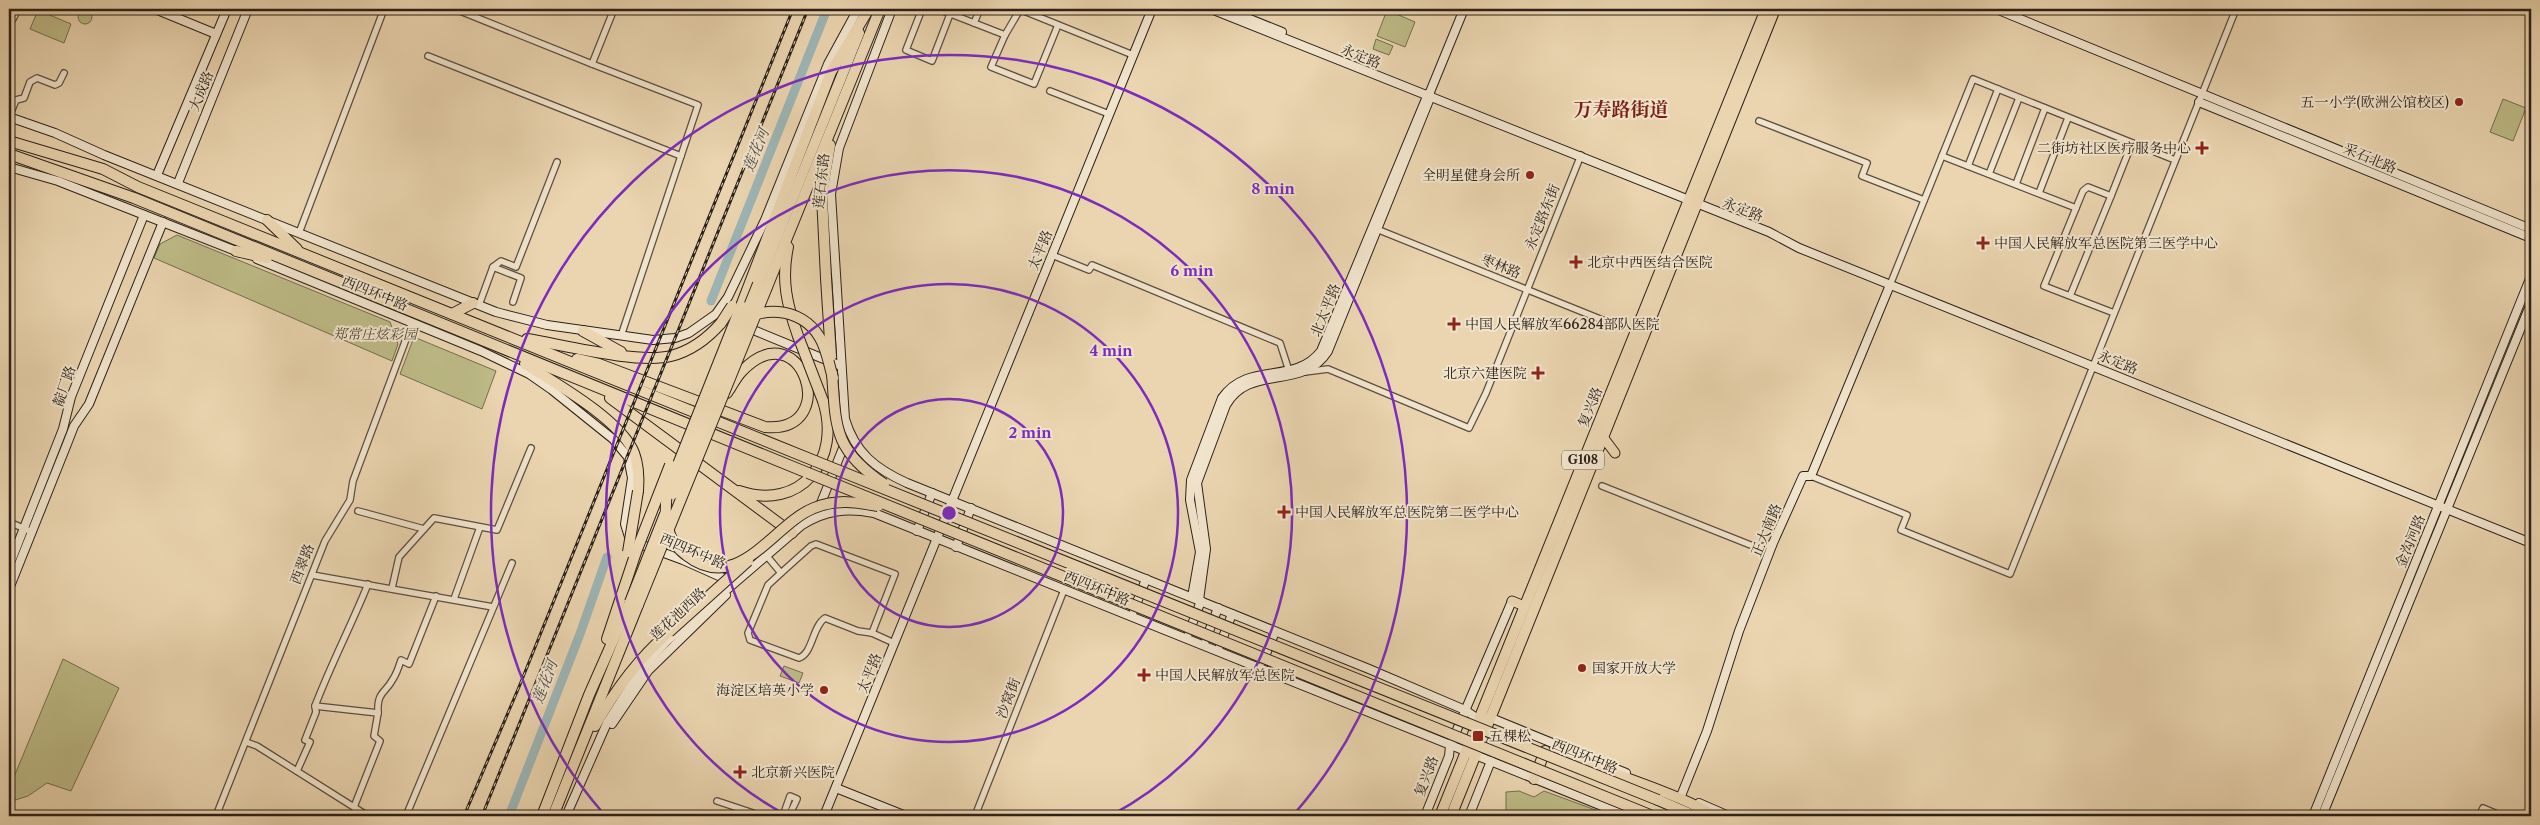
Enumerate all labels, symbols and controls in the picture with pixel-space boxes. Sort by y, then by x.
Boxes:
street label: 永定路 [1338,40,1384,72]
street label: 大成路 [185,68,217,114]
place label: 五一小学(欧洲公馆校区) [2301,93,2449,111]
marker: 五一小学(欧洲公馆校区) [2453,96,2465,108]
district label: 万寿路街道 [1573,98,1669,121]
water label: 莲花河 [738,123,774,174]
place label: 二街坊社区医疗服务中心 [2037,139,2191,157]
street label: 采石北路 [2341,139,2399,177]
marker: 二街坊社区医疗服务中心 [2195,141,2209,155]
street label: 莲石东路 [809,152,833,210]
place label: 全明星健身会所 [1422,166,1520,184]
marker: 全明星健身会所 [1524,169,1536,181]
text: 8 min [1251,179,1296,198]
street label: 永定路东街 [1521,181,1563,253]
street label: 永定路 [1720,193,1766,225]
street label: 太平路 [1024,227,1056,273]
place label: 中国人民解放军总医院第三医学中心 [1994,234,2218,252]
marker: 中国人民解放军总医院第三医学中心 [1976,236,1990,250]
street label: 枣林路 [1478,250,1524,282]
place label: 北京中西医结合医院 [1587,253,1713,271]
marker: 北京中西医结合医院 [1569,255,1583,269]
text: 6 min [1170,261,1214,280]
street label: 西四环中路 [339,272,411,314]
street label: 北太平路 [1306,281,1344,339]
place label: 中国人民解放军66284部队医院 [1465,315,1660,333]
marker: 中国人民解放军66284部队医院 [1447,317,1461,331]
park label: 郑常庄炫彩园 [333,325,419,343]
text: 4 min [1089,341,1133,360]
street label: 永定路 [2095,346,2141,378]
street label: 靛厂路 [49,363,79,409]
place label: 北京六建医院 [1443,364,1527,382]
marker: 北京六建医院 [1531,366,1545,380]
street label: 复兴路 [1574,384,1606,430]
text: 2 min [1008,423,1052,442]
road number: G108 [1562,450,1604,470]
street label: 正大南路 [1747,501,1785,559]
place label: 中国人民解放军总医院第二医学中心 [1295,503,1519,521]
centre of rings [940,504,958,522]
marker: 中国人民解放军总医院第二医学中心 [1277,505,1291,519]
street label: 金沟河路 [2391,512,2429,570]
street label: 西四环中路 [657,529,729,573]
street label: 西翠路 [286,541,318,587]
street label: 西四环中路 [1061,567,1133,609]
street label: 莲花池西路 [646,584,710,644]
street label: 太平路 [853,650,885,696]
water label: 莲花河 [528,655,563,706]
place label: 国家开放大学 [1592,659,1676,677]
marker: 国家开放大学 [1576,662,1588,674]
place label: 中国人民解放军总医院 [1155,666,1295,684]
marker: 中国人民解放军总医院 [1137,668,1151,682]
street label: 沙窝街 [992,675,1024,721]
place label: 海淀区培英小学 [716,681,814,699]
marker: 海淀区培英小学 [818,684,830,696]
place label: 五棵松 [1489,727,1531,745]
marker: 五棵松 [1471,729,1485,743]
street label: 西四环中路 [1549,735,1621,777]
street label: 复兴路 [1410,753,1442,799]
place label: 北京新兴医院 [751,763,835,781]
marker: 北京新兴医院 [733,765,747,779]

